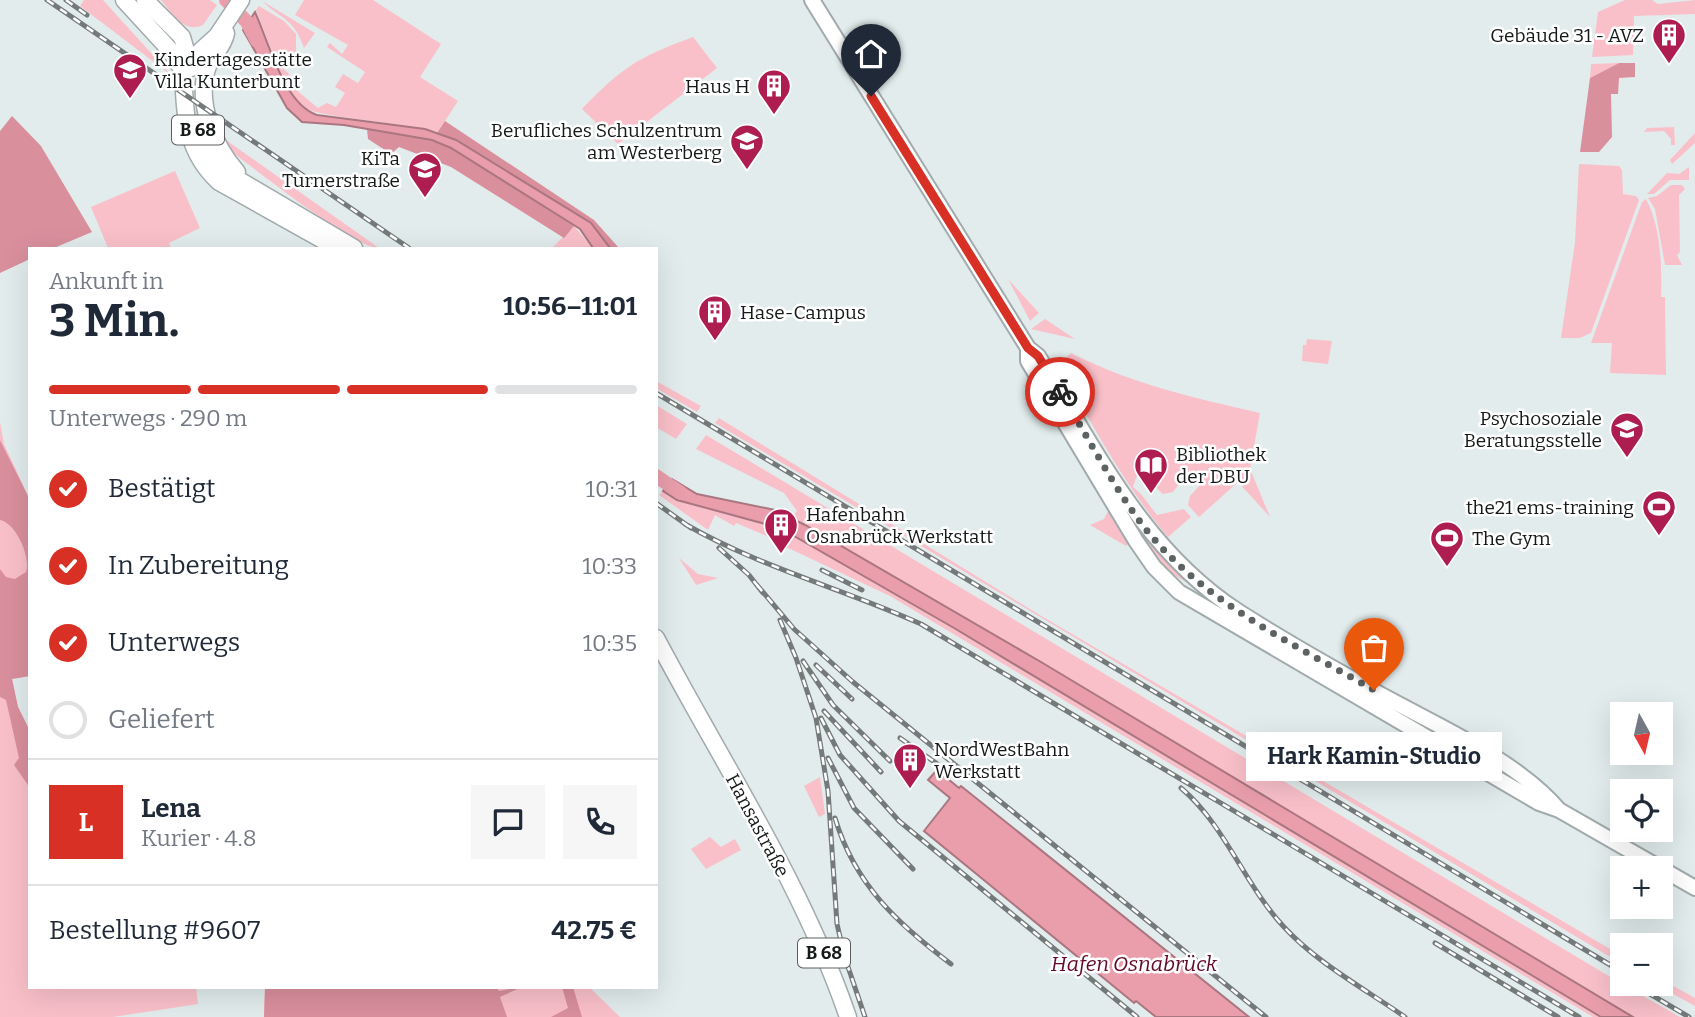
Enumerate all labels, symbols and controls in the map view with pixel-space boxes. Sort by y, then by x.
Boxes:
building icon: Gebäude 31 - AVZ [1650,16,1688,65]
pin [841,24,901,96]
place label: Gebäude 31 - AVZ [1490,24,1644,47]
icon: home [852,35,890,73]
place label: Kindertagesstätte Villa Kunterbunt [154,48,312,93]
school or university icon: Kindertagesstätte Villa Kunterbunt [111,51,149,100]
building icon: Haus H [755,67,793,116]
place label: Haus H [685,75,750,98]
road number: B 68 [172,116,224,145]
place label: Berufliches Schulzentrum am Westerberg [491,119,722,164]
school or university icon: Berufliches Schulzentrum am Westerberg [728,122,766,171]
place label: KiTa Turnerstraße [282,147,401,192]
school or university icon: KiTa Turnerstraße [406,150,444,199]
text: Ankunft in [49,267,164,295]
text: 10:56–11:01 [503,291,637,322]
text: 3 Min. [49,293,180,348]
building icon: Hase-Campus [696,293,734,342]
place label: Hase-Campus [740,301,866,324]
courier [1025,357,1095,427]
icon: bike [1041,373,1079,411]
text: Unterwegs · 290 m [49,404,247,432]
place label: Psychosoziale Beratungsstelle [1464,407,1602,452]
school or university icon: Psychosoziale Beratungsstelle [1608,410,1646,459]
place label: Bibliothek der DBU [1176,443,1266,488]
library icon: Bibliothek der DBU [1132,446,1170,495]
icon: check [49,470,87,508]
text: Bestätigt [108,473,215,504]
text: 10:31 [586,475,637,503]
sports icon: the21 ems-training [1640,488,1678,537]
place label: the21 ems-training [1466,496,1634,519]
place label: Hafenbahn Osnabrück Werkstatt [806,503,993,548]
building icon: Hafenbahn Osnabrück Werkstatt [762,506,800,555]
sports icon: The Gym [1428,519,1466,568]
place label: The Gym [1472,527,1551,550]
icon: check [49,547,87,585]
text: In Zubereitung [108,550,289,581]
text: 10:33 [582,552,637,580]
pin [1344,618,1404,690]
icon: check [49,624,87,662]
text: Unterwegs [108,627,240,658]
text: 10:35 [583,629,637,657]
icon: bag [1355,629,1393,667]
north arrow [1610,702,1673,765]
map controls [1610,702,1673,996]
text: Geliefert [108,704,215,735]
callout: Hark Kamin-Studio [1246,732,1502,781]
place label: NordWestBahn Werkstatt [934,738,1069,783]
building icon: NordWestBahn Werkstatt [891,741,929,790]
text: Hark Kamin-Studio [1267,742,1481,770]
street label: Hansastraße [721,770,794,881]
button: locate [1610,779,1673,842]
button: chat [471,785,545,859]
button: phone [563,785,637,859]
text: Lena [141,793,201,824]
text: L [79,807,93,838]
text: Kurier · 4.8 [141,824,256,852]
button: + [1610,856,1673,919]
text: Bestellung #9607 [49,915,260,946]
text: 42.75 € [551,915,637,946]
button: − [1610,933,1673,996]
road number: B 68 [798,938,850,968]
water label: Hafen Osnabrück [1051,951,1218,977]

